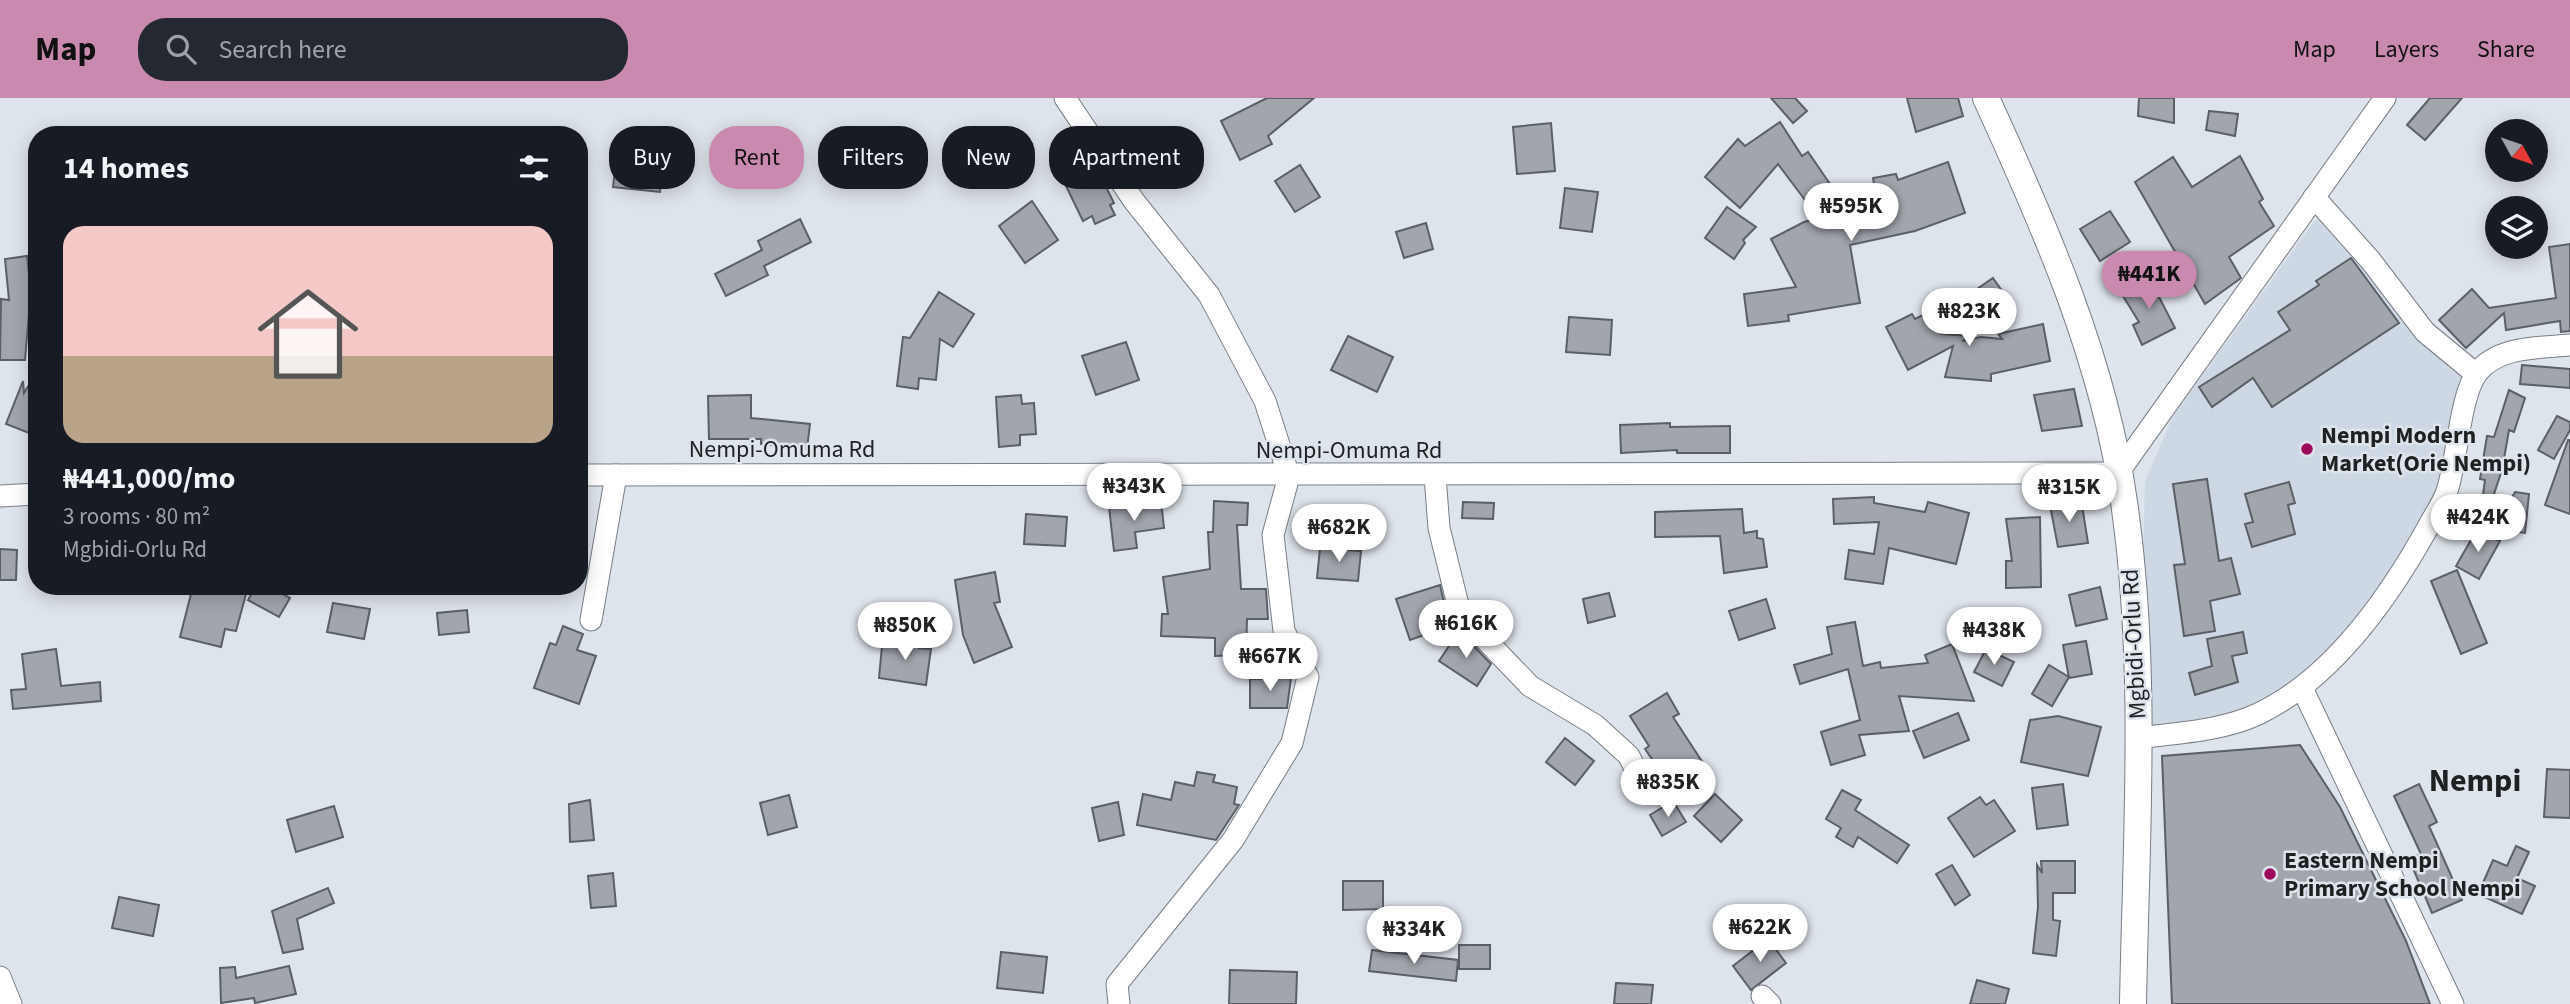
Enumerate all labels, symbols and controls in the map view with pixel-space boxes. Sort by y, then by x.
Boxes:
search box [138,18,628,81]
text: Map [35,26,96,73]
icon: search [162,30,200,68]
text: Search here [218,31,347,68]
text: Map [2293,32,2336,67]
text: Layers [2374,32,2439,67]
text: Share [2477,32,2535,67]
north arrow [2485,119,2548,182]
map controls [2485,119,2548,259]
chip: Buy [609,126,695,189]
chip: Rent [709,126,804,189]
chip: Filters [818,126,928,189]
chip: New [942,126,1035,189]
chip: Apartment [1049,126,1204,189]
text: 14 homes [63,147,189,190]
icon: filters [515,149,553,187]
pin: ₦595K [1802,184,1900,243]
text: ₦595K [1820,189,1882,222]
button: layers [2485,196,2548,259]
pin: ₦441K [2100,252,2198,311]
text: ₦441K [2118,257,2180,290]
icon: home [245,271,371,397]
pin: ₦823K [1920,288,2018,348]
text: ₦823K [1938,294,2000,327]
place label: Nempi Modern Market(Orie Nempi) [2321,418,2531,481]
street label: Nempi-Omuma Rd [689,432,875,467]
street label: Nempi-Omuma Rd [1256,433,1442,468]
marker: Nempi Modern Market(Orie Nempi) [2299,441,2315,457]
text: ₦441,000/mo [63,457,235,500]
pin: ₦343K [1085,464,1183,523]
pin: ₦315K [2020,464,2118,524]
text: ₦343K [1103,469,1165,502]
text: ₦315K [2038,470,2100,503]
pin: ₦424K [2429,494,2527,554]
text: 3 rooms · 80 m² [63,500,210,533]
text: ₦424K [2447,500,2509,533]
pin: ₦682K [1290,504,1388,564]
text: ₦682K [1308,510,1370,543]
text: Mgbidi-Orlu Rd [63,533,207,566]
street label: Mgbidi-Orlu Rd [2113,568,2155,720]
pin: ₦616K [1417,601,1515,660]
pin: ₦850K [856,602,954,662]
text: ₦616K [1435,606,1497,639]
text: ₦850K [874,608,936,641]
pin: ₦438K [1945,608,2043,667]
text: ₦438K [1963,613,2025,646]
pin: ₦667K [1221,634,1319,693]
text: ₦667K [1239,639,1301,672]
district label: Nempi [2429,758,2521,804]
pin: ₦835K [1619,760,1717,819]
text: ₦835K [1637,765,1699,798]
place label: Eastern Nempi Primary School Nempi [2284,843,2521,906]
marker: Eastern Nempi Primary School Nempi [2262,866,2278,882]
pin: ₦622K [1711,904,1809,964]
pin: ₦334K [1365,906,1463,966]
text: ₦622K [1729,910,1791,943]
text: ₦334K [1383,912,1445,945]

